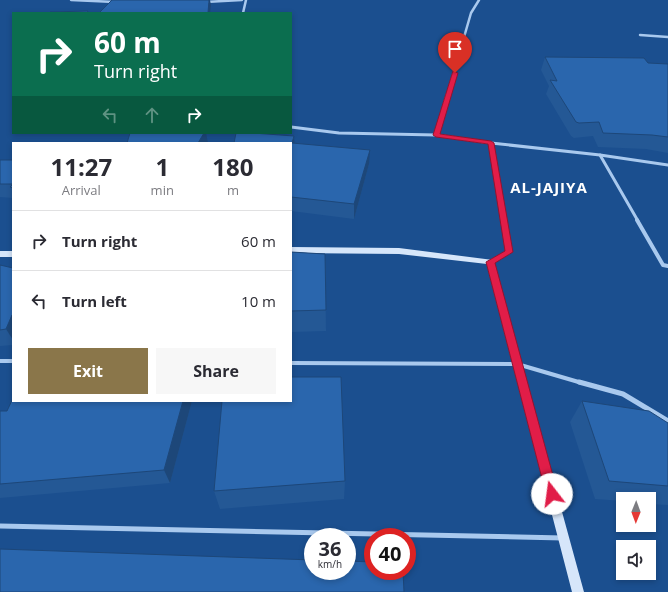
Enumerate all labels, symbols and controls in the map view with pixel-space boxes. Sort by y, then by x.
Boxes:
text: 60 m [94,23,161,61]
icon: right [28,28,80,80]
pin [438,32,472,73]
icon: arrive [444,38,466,60]
text: Turn right [94,59,177,83]
icon: left [99,104,121,126]
icon: ahead [141,104,163,126]
icon: right [183,104,205,126]
text: 11:27 [50,150,112,183]
text: 1 [155,150,169,183]
text: 180 [212,150,254,183]
district label: AL-JAJIYA [510,177,588,197]
text: Arrival [62,181,101,199]
text: min [151,181,174,199]
text: m [227,181,239,199]
icon: right [28,230,50,252]
text: Turn right [62,231,137,251]
text: 60 m [241,231,276,251]
icon: left [28,290,50,312]
text: Turn left [62,291,127,311]
text: 10 m [241,291,276,311]
button: Exit [28,348,148,394]
button: Share [156,348,276,394]
position arrow [531,473,573,515]
north arrow [616,492,656,532]
map controls [616,492,656,580]
speed limit sign: 40 [364,528,416,580]
text: 36 [319,535,341,562]
button: sound [616,540,656,580]
text: km/h [318,557,342,571]

